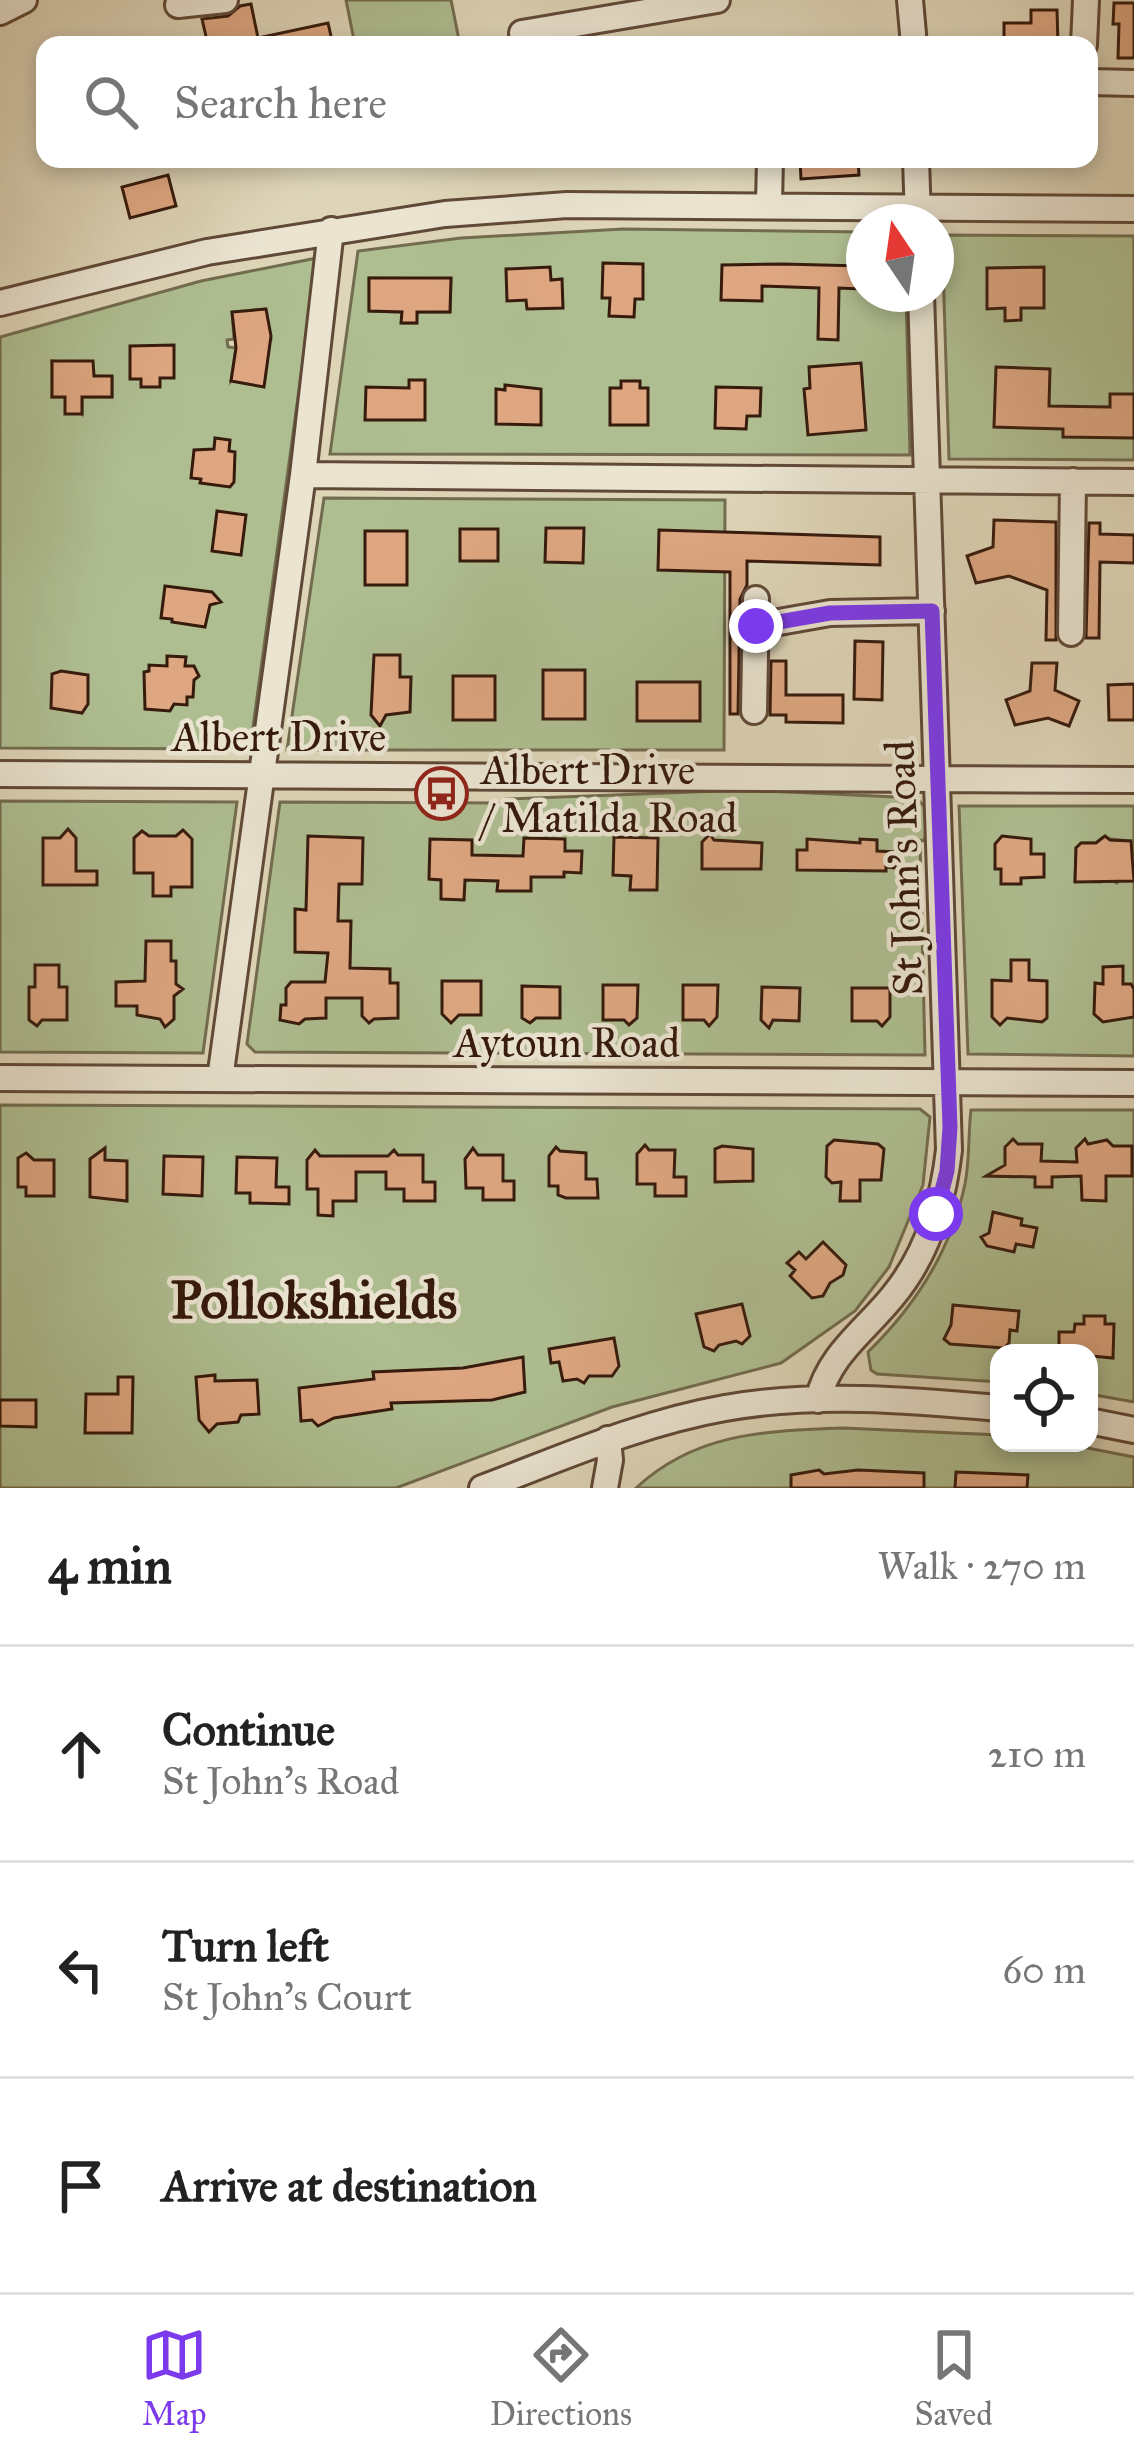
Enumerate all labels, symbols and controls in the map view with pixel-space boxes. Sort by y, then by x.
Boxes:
search box [36,36,1098,168]
icon: search [78,69,144,135]
text: Search here [174,75,387,130]
north arrow [846,204,954,312]
route end [729,599,783,653]
street label: Albert Drive [170,711,386,763]
street label: St John's Road [874,739,934,997]
place label: Albert Drive / Matilda Road [478,744,737,844]
bus stop icon: Albert Drive / Matilda Road [414,765,470,821]
street label: Aytoun Road [452,1017,680,1069]
route start [909,1187,963,1241]
district label: Pollokshields [171,1267,457,1333]
map controls [990,1344,1098,1452]
button: locate [990,1344,1098,1452]
text: 4 min [48,1535,172,1597]
text: Walk · 270 m [878,1542,1086,1590]
text: Continue [162,1702,335,1757]
icon: ahead [48,1721,114,1787]
text: 210 m [988,1730,1086,1778]
text: St John's Road [162,1757,399,1805]
text: Turn left [162,1918,329,1973]
icon: left [48,1937,114,2003]
text: 60 m [1002,1946,1086,1994]
text: St John's Court [162,1973,412,2021]
icon: arrive [48,2153,114,2219]
text: Arrive at destination [162,2158,537,2213]
tab: Map [141,2322,207,2434]
tab: Directions [490,2322,632,2434]
tab: Saved [914,2322,993,2434]

